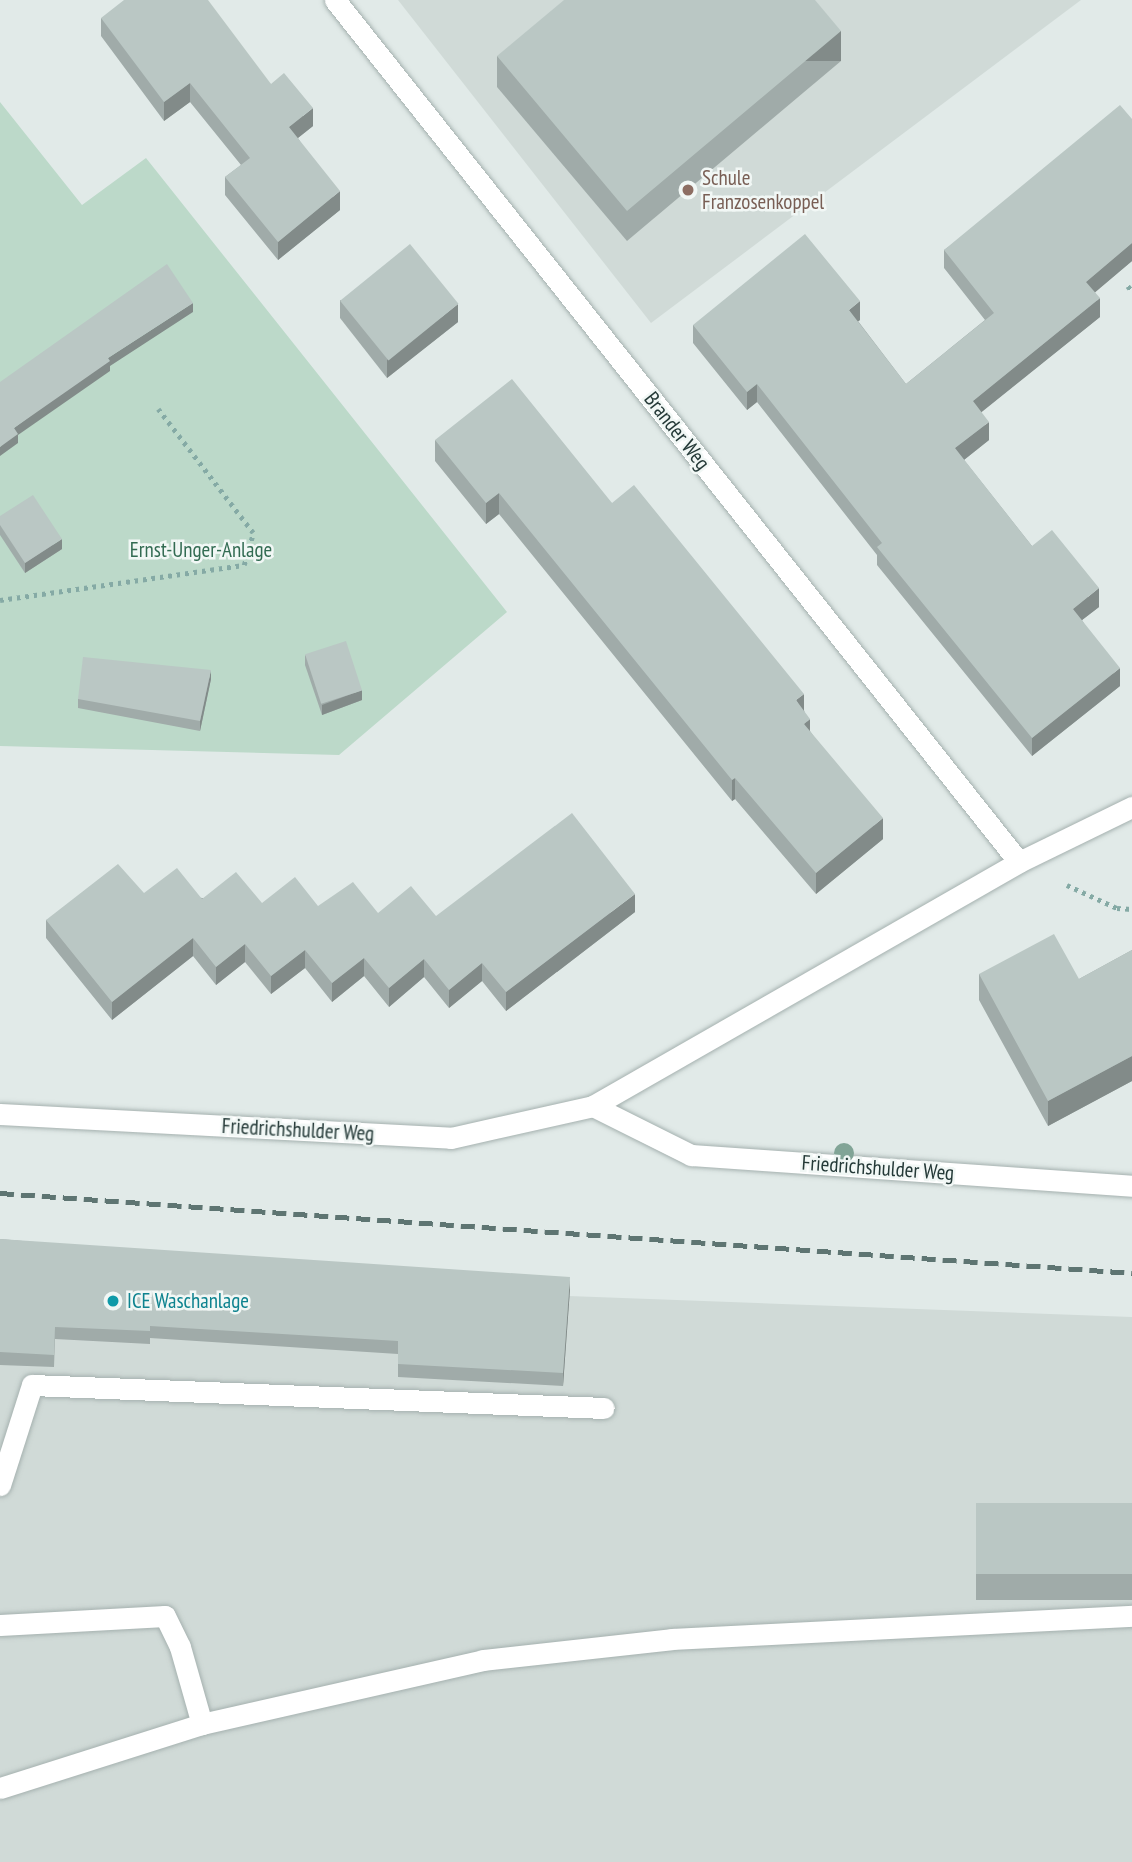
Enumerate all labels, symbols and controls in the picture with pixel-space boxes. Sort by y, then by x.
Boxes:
place label: Schule Franzosenkoppel [702,165,824,215]
marker: Schule Franzosenkoppel [680,182,696,198]
street label: Brander Weg [639,387,715,475]
park label: Ernst-Unger-Anlage [130,537,272,563]
street label: Friedrichshulder Weg [221,1113,375,1147]
street label: Friedrichshulder Weg [801,1150,955,1186]
place label: ICE Waschanlage [127,1288,249,1314]
marker: ICE Waschanlage [105,1293,121,1309]

